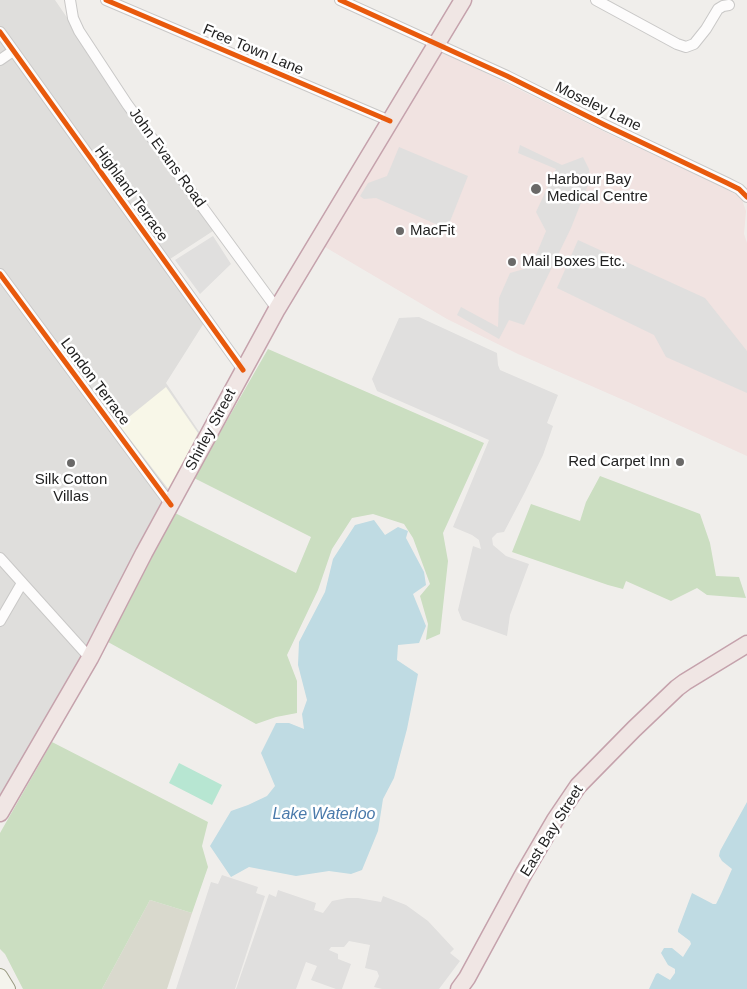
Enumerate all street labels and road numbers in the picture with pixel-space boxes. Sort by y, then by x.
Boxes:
street label: Free Town Lane [200,21,306,79]
street label: Moseley Lane [552,78,644,136]
street label: John Evans Road [125,105,209,211]
street label: Highland Terrace [90,143,172,245]
street label: London Terrace [56,335,134,429]
street label: Shirley Street [182,386,240,474]
street label: East Bay Street [517,782,587,880]

